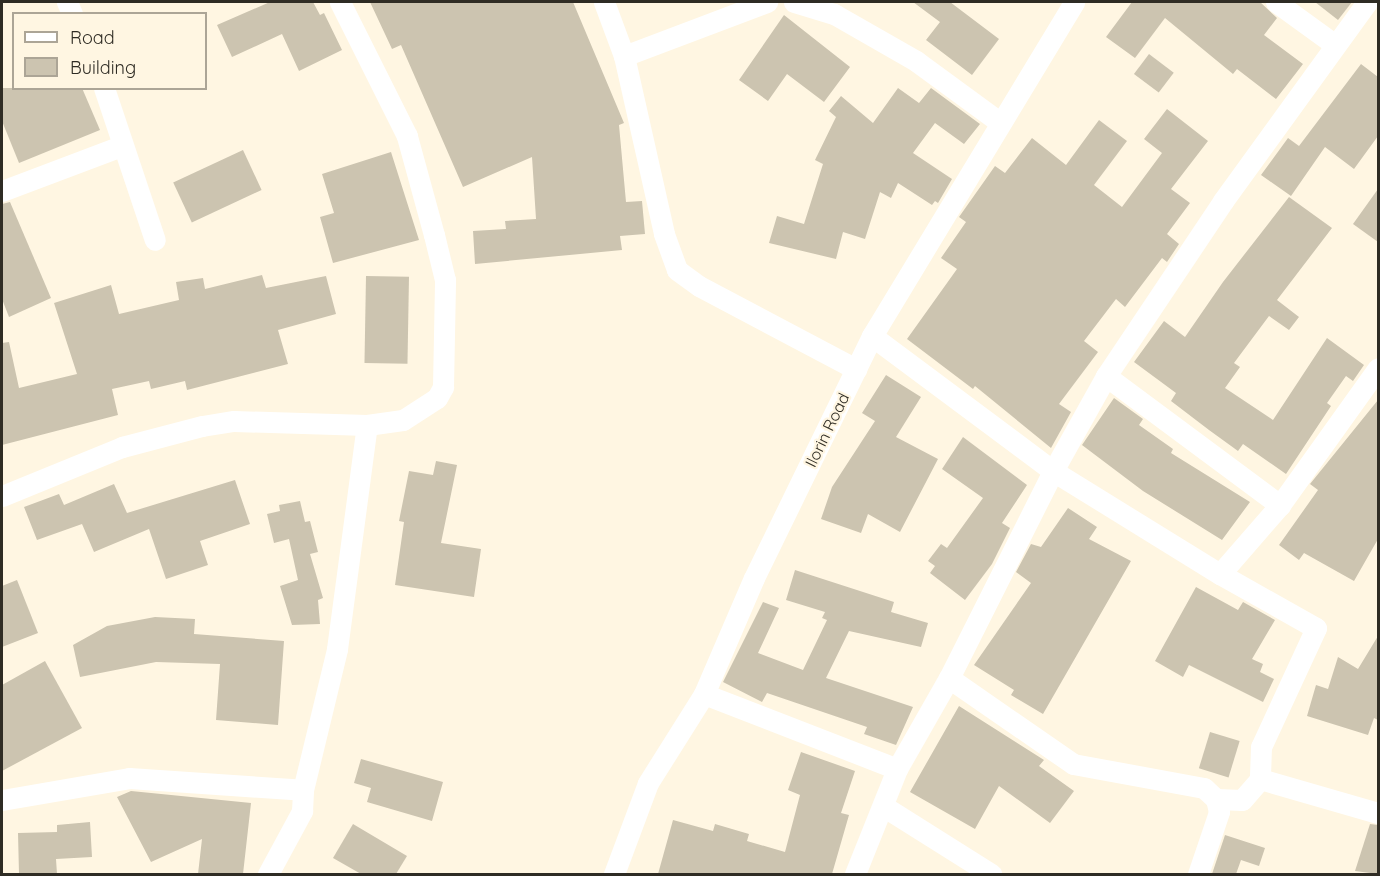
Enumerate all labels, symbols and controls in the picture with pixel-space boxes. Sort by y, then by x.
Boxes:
legend [12,12,207,90]
text: Road [70,26,115,49]
text: Building [70,56,136,79]
street label: Ilorin Road [801,390,853,470]

